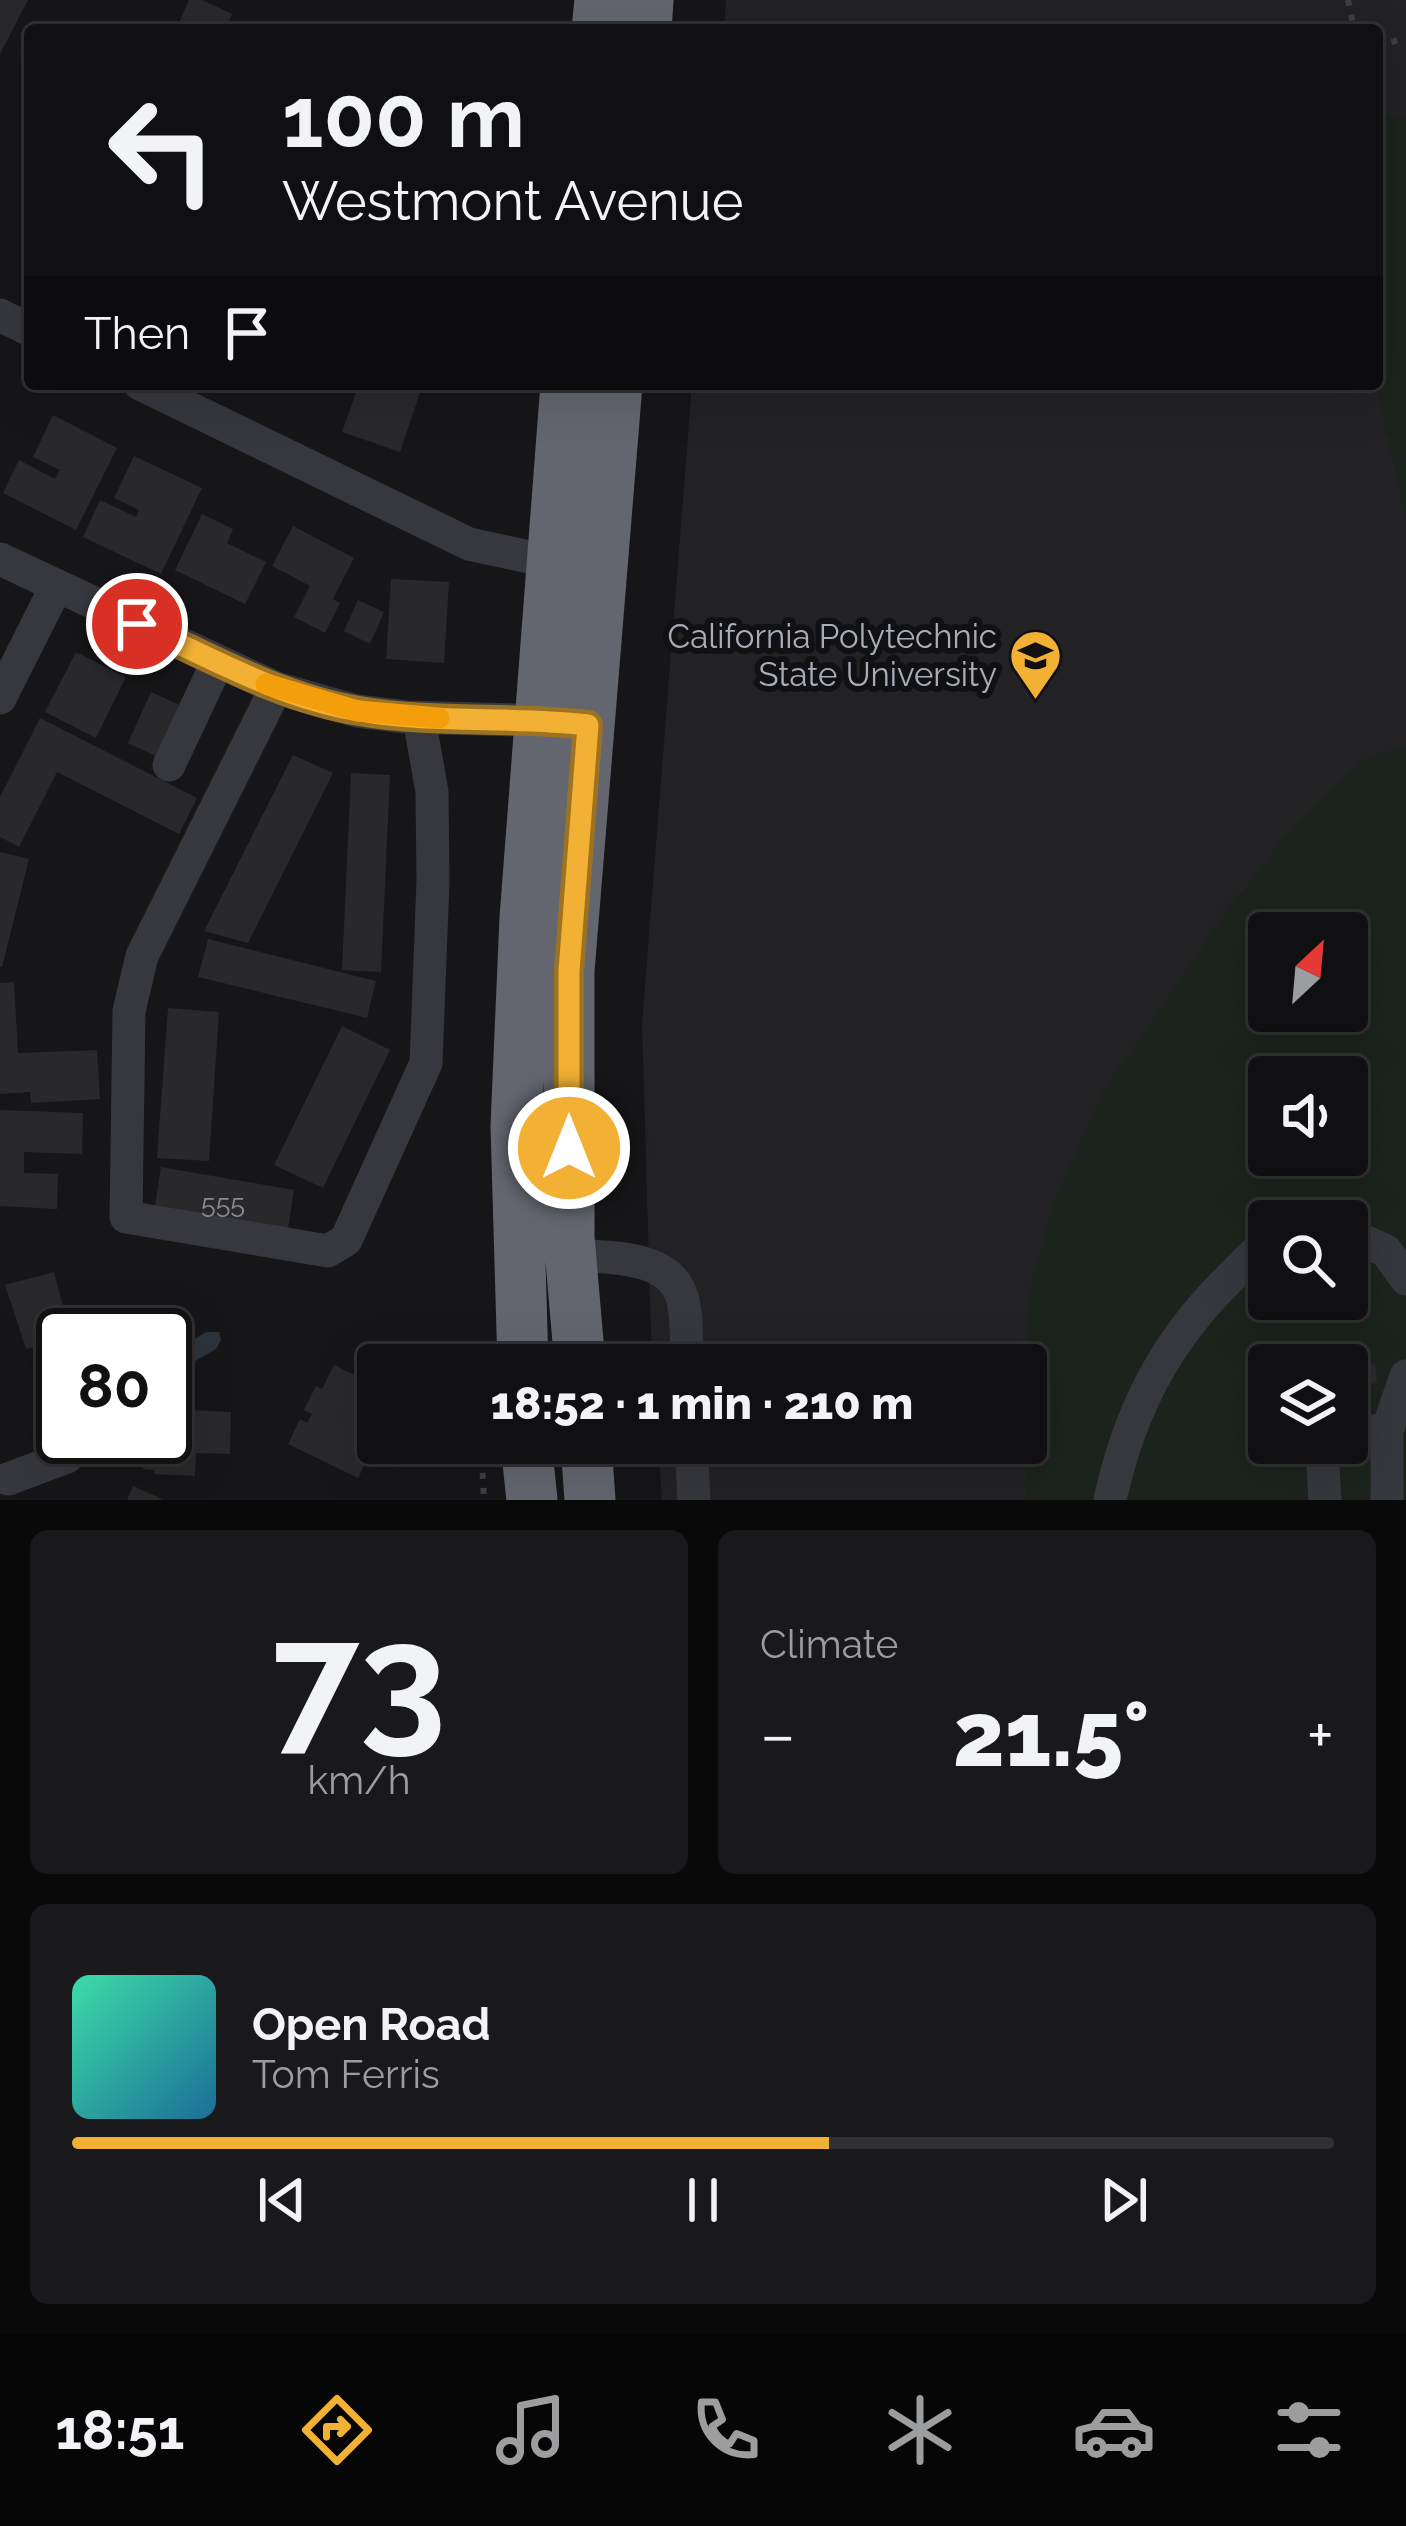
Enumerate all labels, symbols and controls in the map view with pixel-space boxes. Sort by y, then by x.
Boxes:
text: 100 m [282,68,525,167]
icon: left [84,72,240,228]
text: Westmont Avenue [282,169,743,233]
icon: arrive [214,300,280,366]
text: Then [84,307,190,360]
pin [86,573,188,675]
icon: arrive [104,591,170,657]
place label: California Polytechnic State University [668,617,997,694]
school or university icon: California Polytechnic State University [1008,627,1064,701]
north arrow [1248,912,1368,1032]
map controls [1248,912,1368,1464]
button: sound [1248,1056,1368,1176]
position arrow [506,1085,632,1211]
house number: 555 [201,1188,245,1219]
button: search [1248,1200,1368,1320]
speed limit sign: 80 [36,1308,192,1464]
button: layers [1248,1344,1368,1464]
text: 18:52 · 1 min · 210 m [491,1377,913,1430]
text: 73 [272,1587,446,1771]
text: Climate [760,1621,898,1667]
text: 21.5° [953,1681,1150,1787]
text: − [760,1696,796,1773]
text: + [1307,1696,1334,1773]
text: km/h [308,1757,410,1803]
text: Open Road [252,1998,491,2051]
text: Tom Ferris [252,2051,440,2097]
icon: previous [249,2167,315,2233]
icon: pause [670,2167,736,2233]
icon: next [1091,2167,1157,2233]
icon: directions [295,2388,379,2472]
icon: music [489,2388,573,2472]
icon: phone [684,2388,768,2472]
icon: climate [878,2388,962,2472]
icon: car [1072,2388,1156,2472]
icon: filters [1267,2388,1351,2472]
text: 18:51 [55,2398,184,2462]

